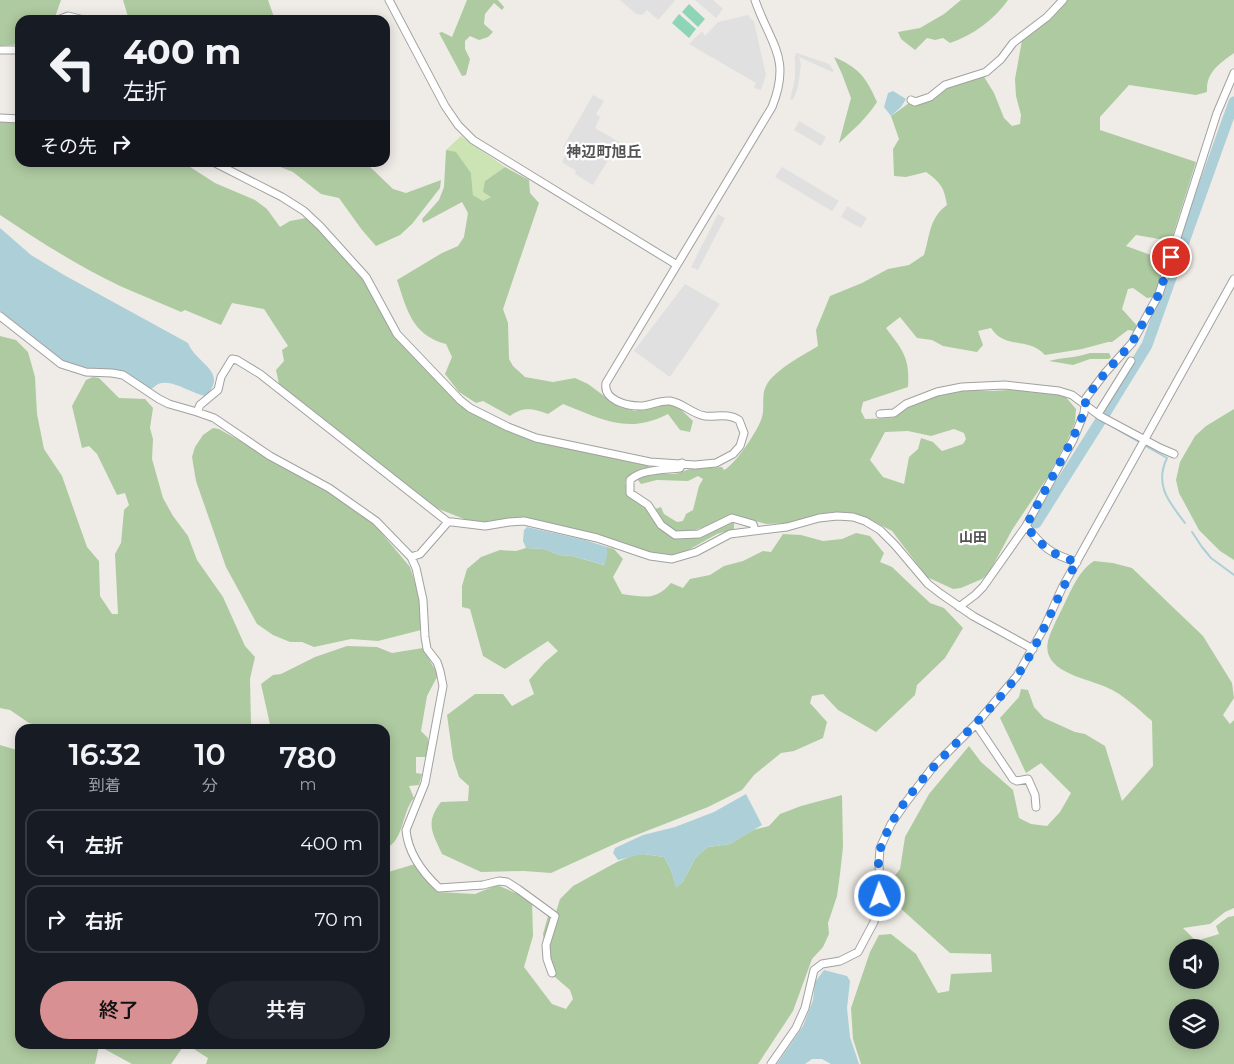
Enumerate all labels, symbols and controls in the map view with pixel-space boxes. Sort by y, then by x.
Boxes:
text: 400 m [123,30,241,73]
icon: left [40,35,105,100]
text: 左折 [123,78,167,105]
icon: right [107,130,135,158]
text: その先 [40,135,97,158]
district label: 神辺町旭丘 [565,142,642,161]
pin [1150,236,1192,278]
icon: arrive [1157,243,1185,271]
district label: 山田 [959,528,987,546]
text: 16:32 [68,736,141,773]
text: 10 [194,736,226,773]
text: 780 [279,739,337,776]
text: m [299,775,316,794]
text: 到着 [89,776,121,795]
text: 分 [202,776,218,795]
icon: left [42,829,70,857]
text: 400 m [300,832,363,855]
text: 左折 [85,834,123,857]
position arrow [853,869,905,921]
icon: right [42,905,70,933]
text: 70 m [314,908,363,931]
text: 右折 [85,910,123,933]
map controls [1169,939,1219,1049]
button: sound [1169,939,1219,989]
button: 終了 [40,981,198,1039]
button: 共有 [208,981,365,1039]
button: layers [1169,999,1219,1049]

